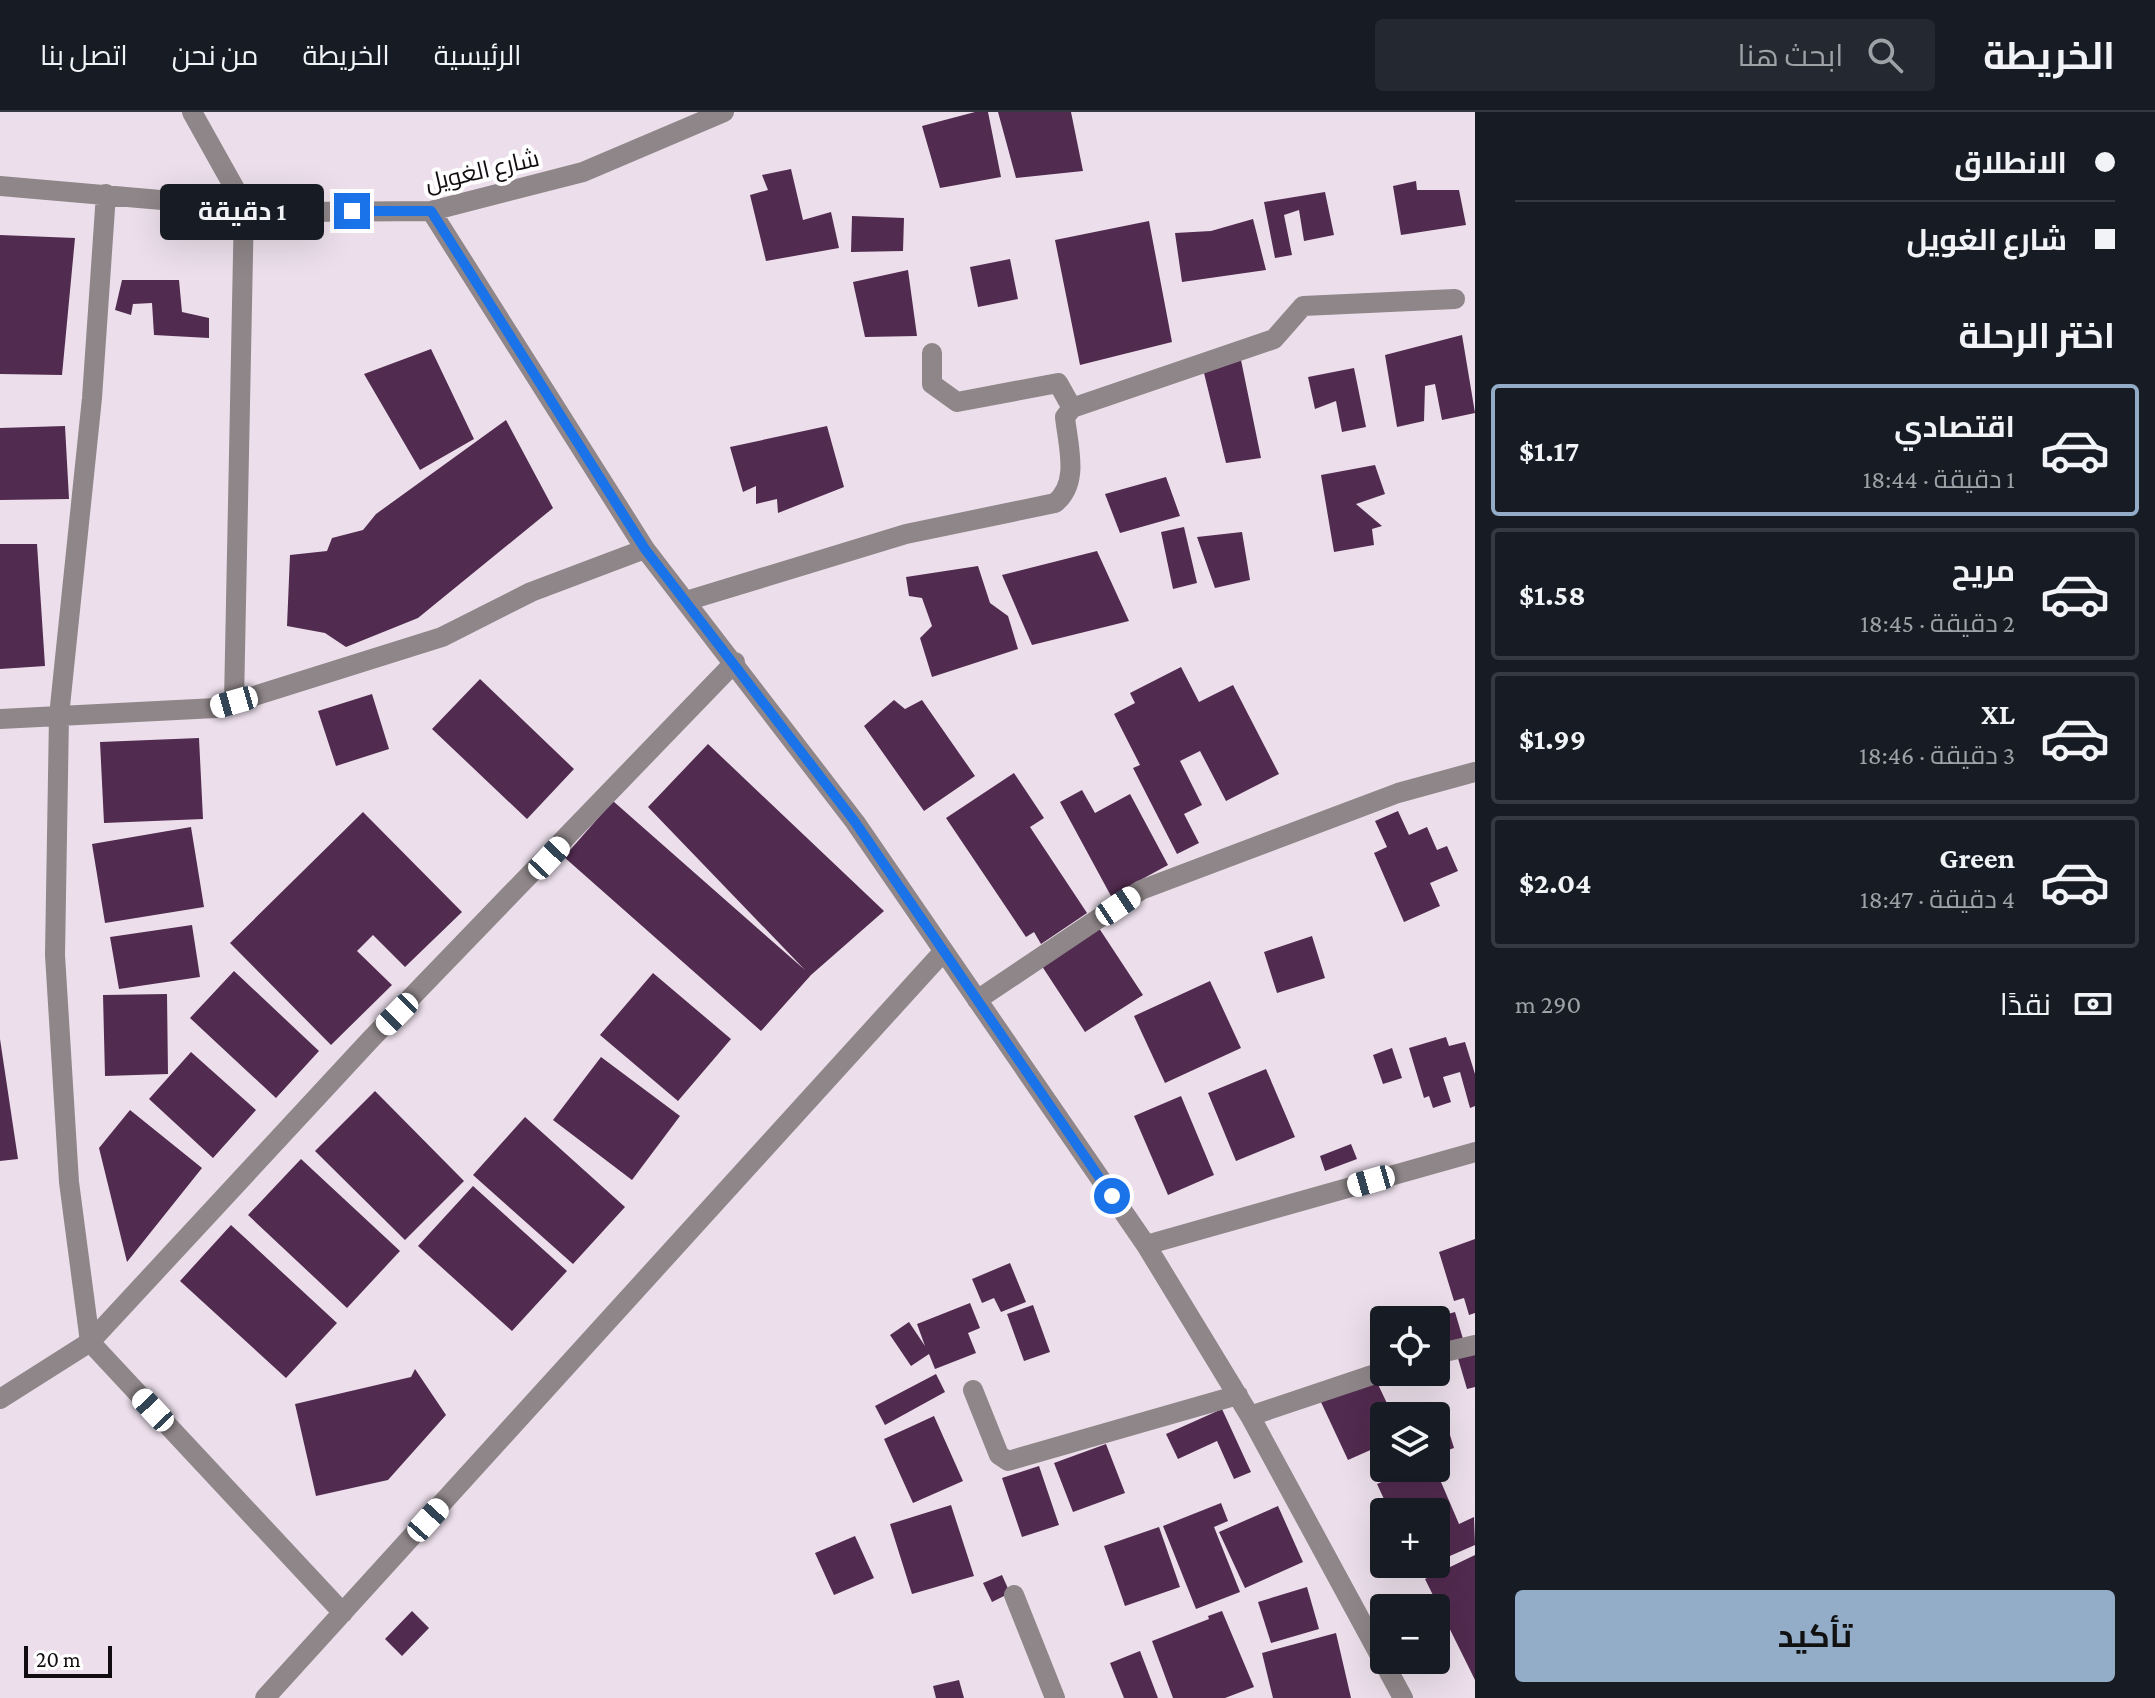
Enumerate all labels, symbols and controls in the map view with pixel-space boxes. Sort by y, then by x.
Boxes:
search box [1375,19,1935,91]
icon: search [1863,33,1907,77]
text: الخريطة [1983,35,2115,77]
text: ابحث هنا [1737,39,1843,72]
text: اتصل بنا [40,40,128,71]
text: من نحن [172,40,258,71]
text: الخريطة [302,40,390,71]
text: الرئيسية [434,40,522,71]
street label: شارع الغويل [422,144,542,199]
text: الانطلاق [1954,146,2067,179]
callout: 1 دقيقة [160,183,324,239]
route end [334,193,370,229]
text: 1 دقيقة [198,197,286,226]
text: شارع الغويل [1907,223,2067,256]
text: اختر الرحلة [1958,316,2115,356]
text: اقتصادي [1894,410,2015,443]
icon: car [2039,414,2111,486]
text: $1.17 [1519,434,1579,467]
text: 1 دقيقة · 18:44 [1863,465,2015,494]
text: مريح [1952,554,2015,587]
icon: car [2039,558,2111,630]
text: $1.58 [1519,578,1586,611]
text: 2 دقيقة · 18:45 [1860,609,2015,638]
car [208,684,260,720]
text: XL [1981,697,2015,730]
icon: car [2039,702,2111,774]
text: $1.99 [1519,722,1586,755]
text: 3 دقيقة · 18:46 [1859,741,2015,770]
car [524,832,574,884]
text: Green [1939,841,2015,874]
icon: car [2039,846,2111,918]
text: $2.04 [1519,866,1591,899]
car [1091,883,1145,929]
text: 4 دقيقة · 18:47 [1860,885,2015,914]
icon: cash [2071,982,2115,1026]
text: نقدًا [2000,988,2051,1021]
car [372,989,422,1039]
text: 290 m [1515,990,1581,1019]
car [1345,1163,1397,1199]
route start [1094,1178,1130,1214]
map controls [1370,1306,1450,1674]
button: locate [1370,1306,1450,1386]
car [128,1384,178,1436]
button: layers [1370,1402,1450,1482]
car [403,1494,453,1546]
button: + [1370,1498,1450,1578]
button: تأكيد [1515,1590,2115,1682]
button: − [1370,1594,1450,1674]
scale bar [24,1642,112,1678]
text: 20 m [36,1647,81,1672]

